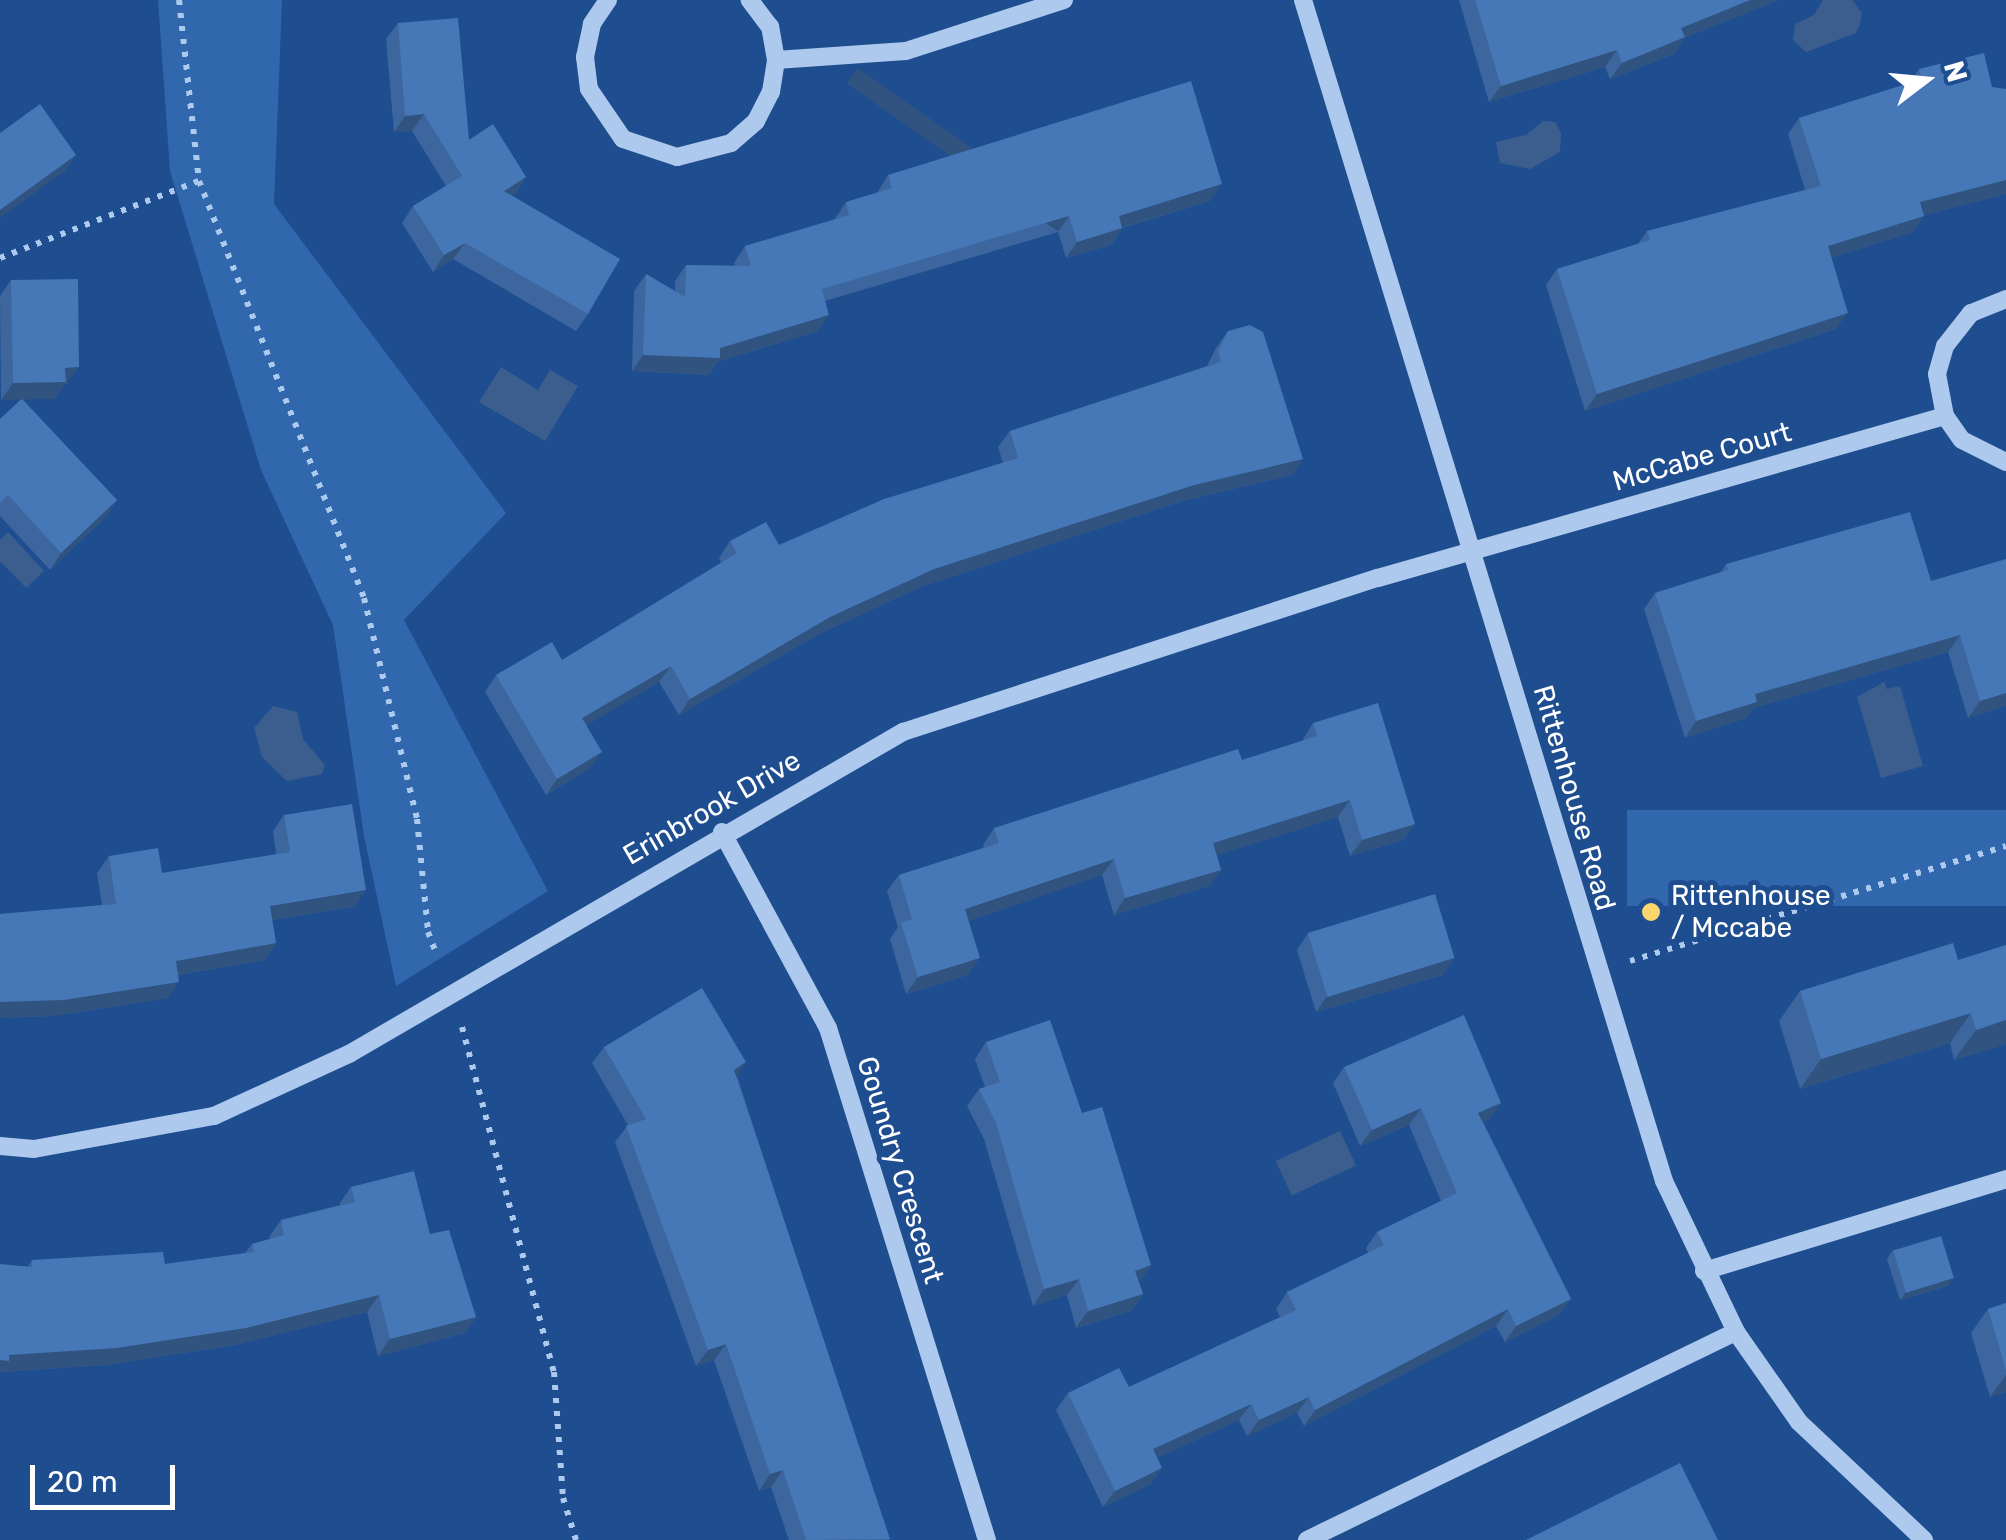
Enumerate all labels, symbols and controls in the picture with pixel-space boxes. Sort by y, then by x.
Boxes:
north arrow [1876,30,1976,130]
text: N [1937,57,1974,86]
street label: McCabe Court [1609,415,1795,499]
street label: Rittenhouse Road [1526,681,1622,915]
street label: Erinbrook Drive [617,744,807,872]
place label: Rittenhouse / Mccabe [1671,879,1831,945]
marker: Rittenhouse / Mccabe [1640,901,1662,923]
street label: Goundry Crescent [849,1052,951,1288]
scale bar [35,1445,180,1507]
text: 20 m [47,1464,118,1500]

